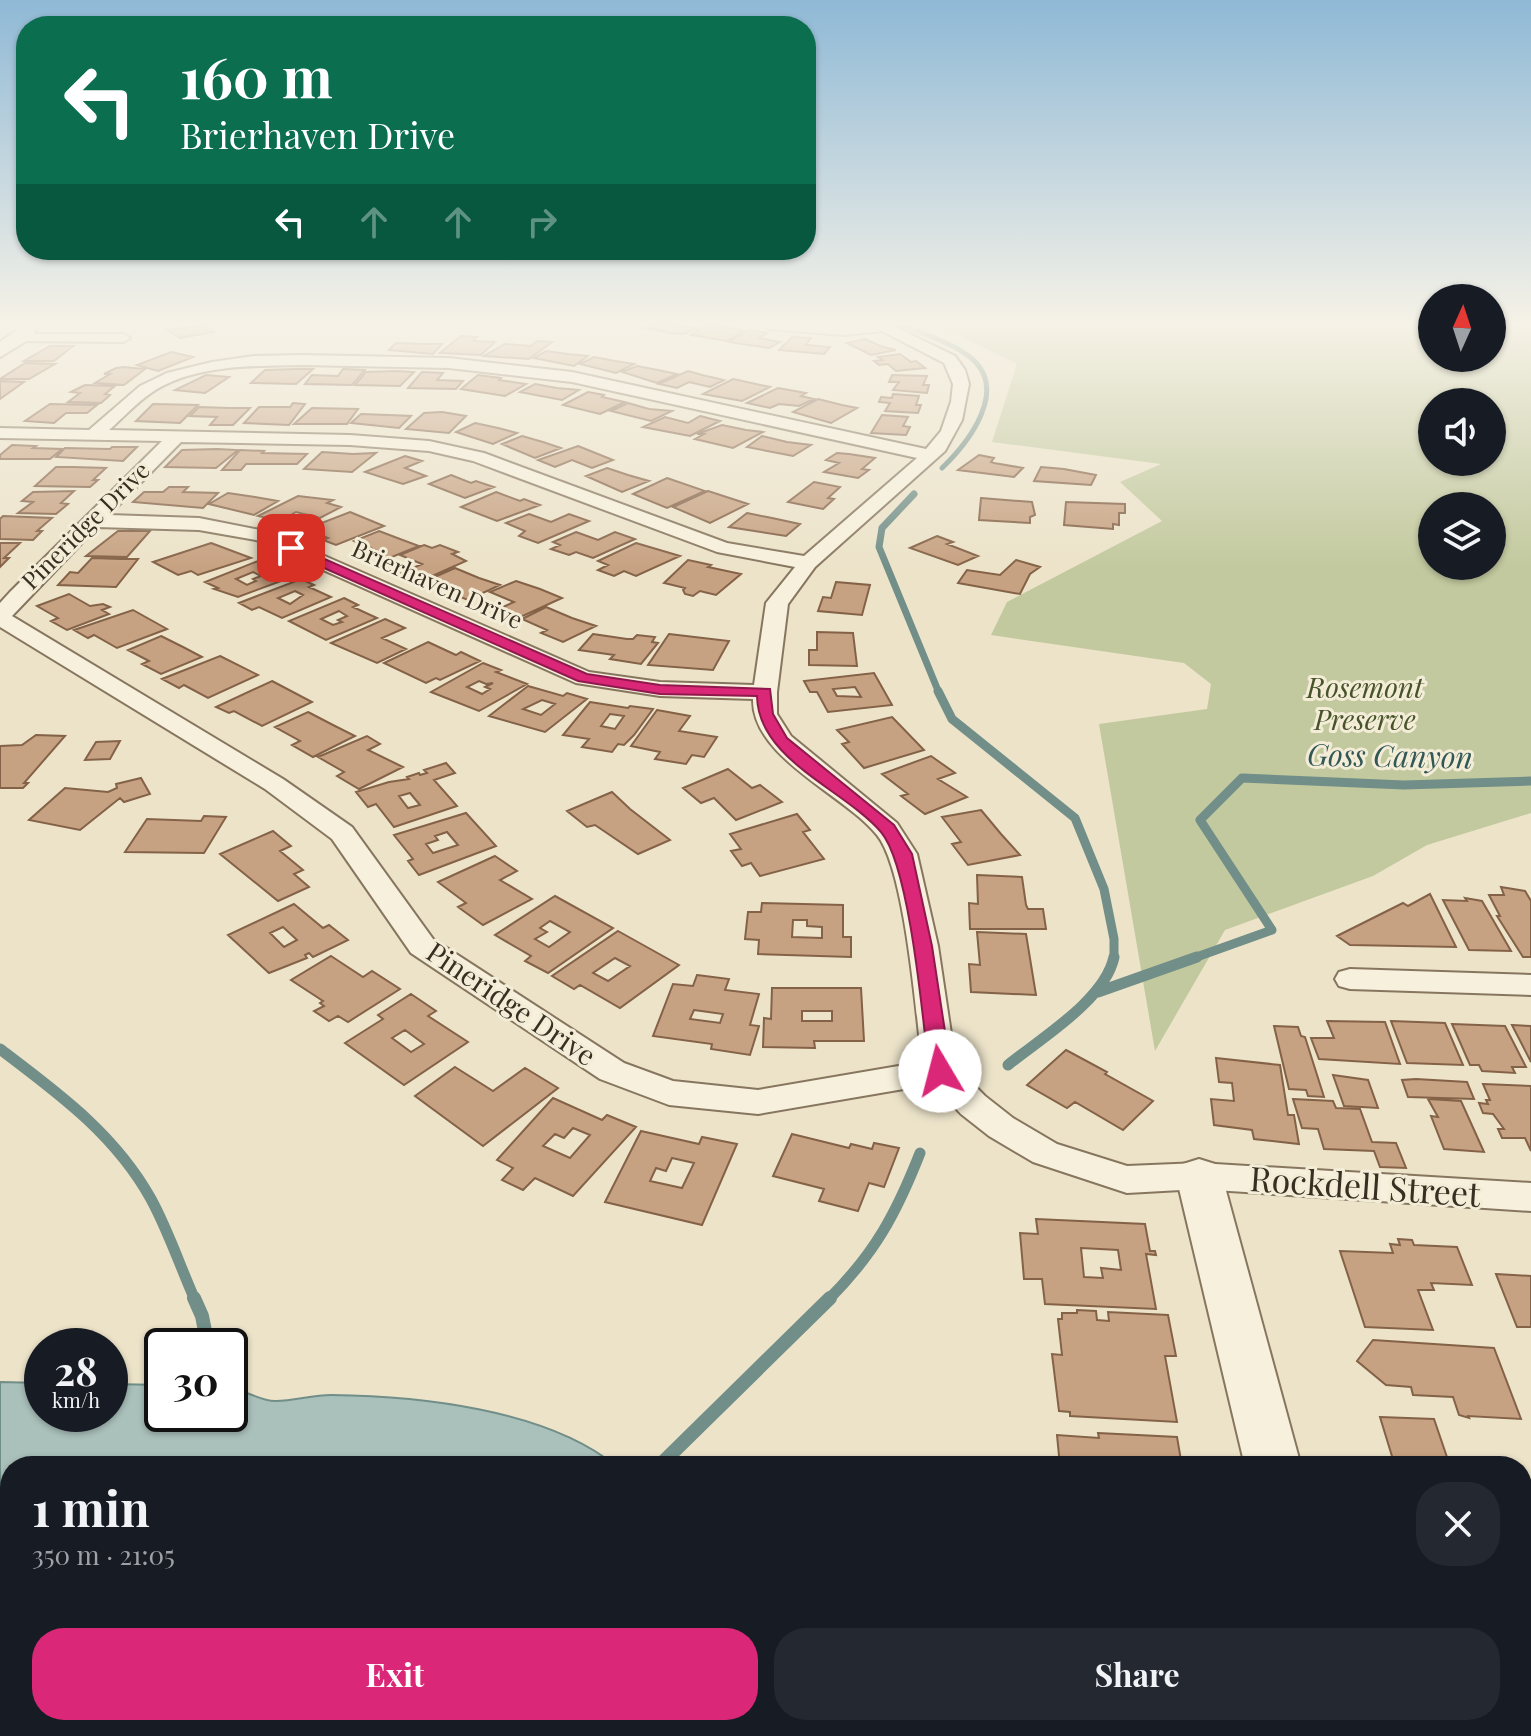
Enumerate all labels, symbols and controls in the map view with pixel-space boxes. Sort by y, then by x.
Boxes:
text: 160 m [180,38,333,113]
icon: left [48,48,152,152]
text: Brierhaven Drive [180,110,455,158]
icon: left [268,200,312,244]
icon: ahead [352,200,396,244]
icon: ahead [436,200,480,244]
icon: right [520,200,564,244]
north arrow [1418,284,1506,372]
map controls [1418,284,1506,580]
button: sound [1418,388,1506,476]
street label: Pineridge Drive [14,454,155,595]
button: layers [1418,492,1506,580]
pin [257,514,325,582]
icon: arrive [269,526,313,570]
street label: Brierhaven Drive [347,531,528,635]
park label: Rosemont Preserve [1306,668,1425,737]
water label: Goss Canyon [1307,734,1473,776]
street label: Pineridge Drive [420,932,604,1073]
position arrow [898,1029,982,1113]
street label: Rockdell Street [1248,1154,1483,1216]
speed limit sign: 30 [144,1328,248,1432]
text: 28 [54,1343,98,1396]
text: km/h [52,1386,100,1413]
text: 1 min [32,1475,150,1539]
button: close [1416,1482,1500,1566]
text: 350 m · 21:05 [32,1537,175,1572]
button: Exit [32,1628,758,1720]
button: Share [774,1628,1500,1720]

